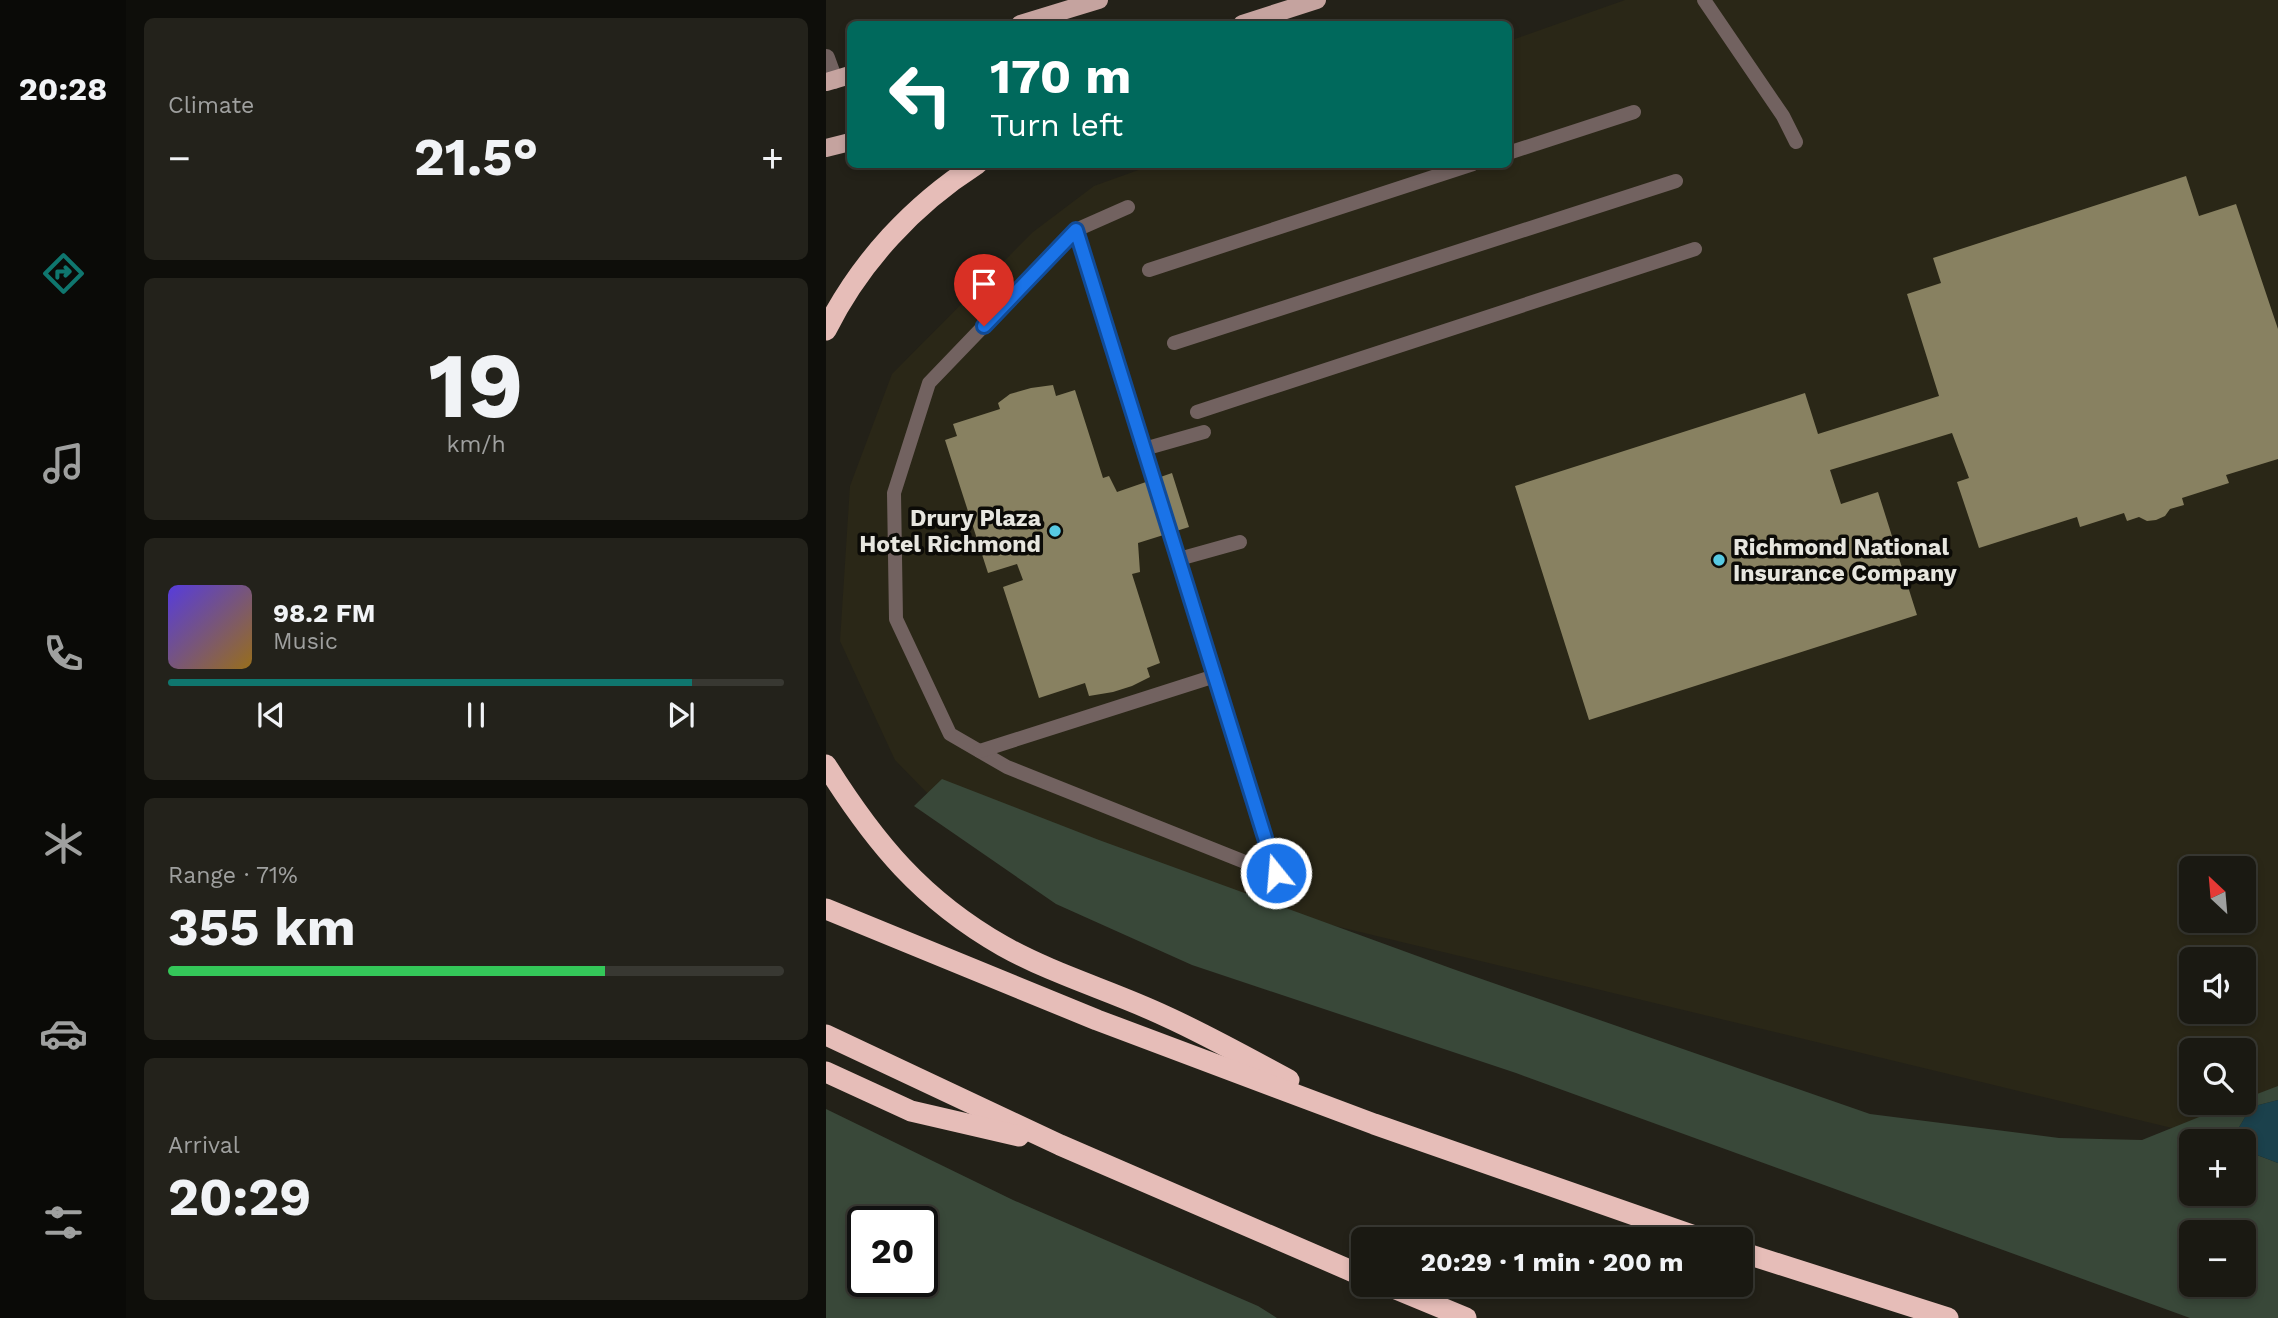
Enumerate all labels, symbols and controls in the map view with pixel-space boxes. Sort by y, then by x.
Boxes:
text: 170 m [990,47,1131,105]
icon: left [875,49,966,140]
text: 20:28 [19,70,107,108]
text: Climate [168,92,254,119]
text: Turn left [990,106,1123,144]
text: 21.5° [414,127,538,188]
text: − [168,136,191,180]
text: + [761,136,784,180]
icon: directions [39,249,88,298]
pin [954,254,1014,326]
icon: arrive [965,265,1003,303]
text: 19 [428,332,524,439]
text: km/h [446,431,506,458]
icon: music [39,439,88,488]
place label: Drury Plaza Hotel Richmond [859,505,1042,558]
marker: Drury Plaza Hotel Richmond [1047,523,1063,539]
place label: Richmond National Insurance Company [1733,534,1957,587]
marker: Richmond National Insurance Company [1711,552,1727,568]
text: 98.2 FM [273,598,375,628]
text: Music [273,628,338,655]
icon: phone [39,629,88,678]
icon: previous [252,696,290,734]
icon: pause [457,696,495,734]
icon: next [662,696,700,734]
icon: climate [39,819,88,868]
position arrow [1239,836,1313,910]
north arrow [2179,856,2256,933]
map controls [2179,856,2256,1297]
text: Range · 71% [168,862,298,889]
text: 355 km [168,897,356,958]
button: sound [2179,947,2256,1024]
icon: car [39,1009,88,1058]
button: search [2179,1038,2256,1115]
button: + [2179,1129,2256,1206]
text: Arrival [168,1132,240,1159]
text: 20:29 [168,1167,311,1228]
icon: filters [39,1198,88,1247]
speed limit sign: 20 [847,1206,938,1297]
button: − [2179,1220,2256,1297]
text: 20:29 · 1 min · 200 m [1420,1247,1684,1277]

